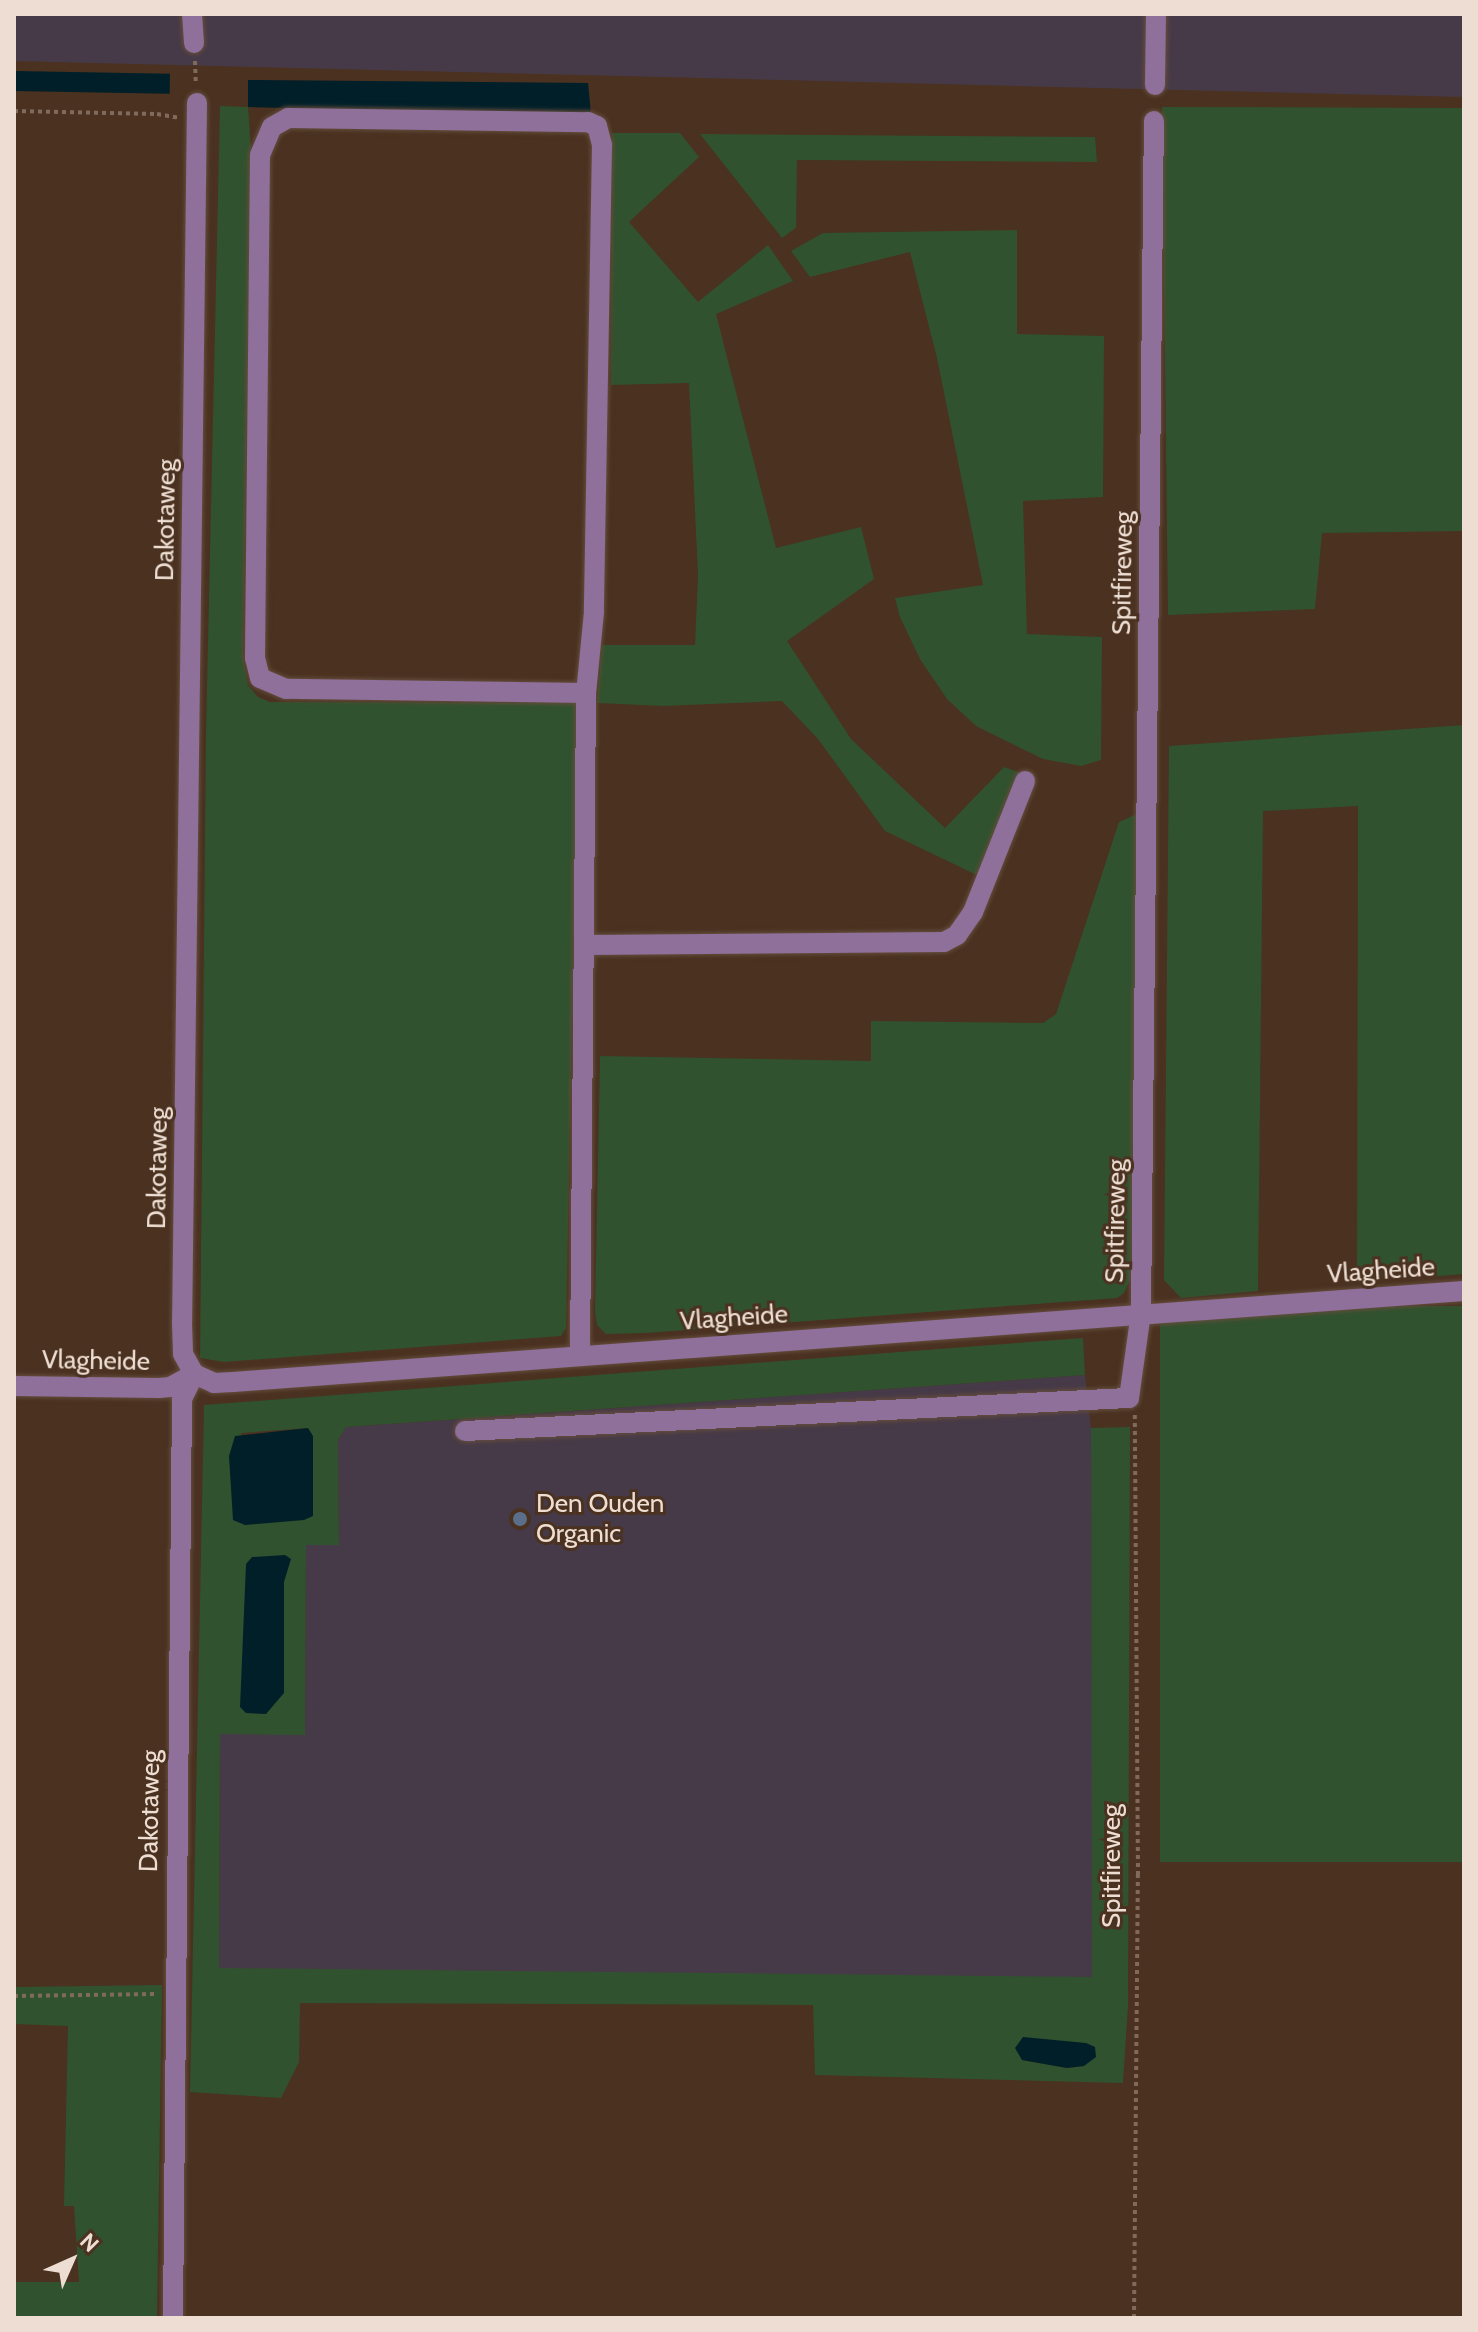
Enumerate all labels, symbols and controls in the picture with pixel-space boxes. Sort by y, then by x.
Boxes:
street label: Dakotaweg [149,459,183,581]
street label: Spitfireweg [1106,511,1140,635]
street label: Dakotaweg [141,1107,175,1229]
street label: Spitfireweg [1099,1159,1133,1283]
street label: Vlagheide [1326,1252,1436,1290]
street label: Vlagheide [679,1299,789,1337]
street label: Vlagheide [42,1344,150,1378]
place label: Den Ouden Organic [536,1488,664,1550]
marker: Den Ouden Organic [511,1510,529,1528]
street label: Dakotaweg [133,1750,167,1872]
street label: Spitfireweg [1096,1804,1128,1928]
north arrow [32,2220,112,2300]
text: N [74,2228,104,2258]

